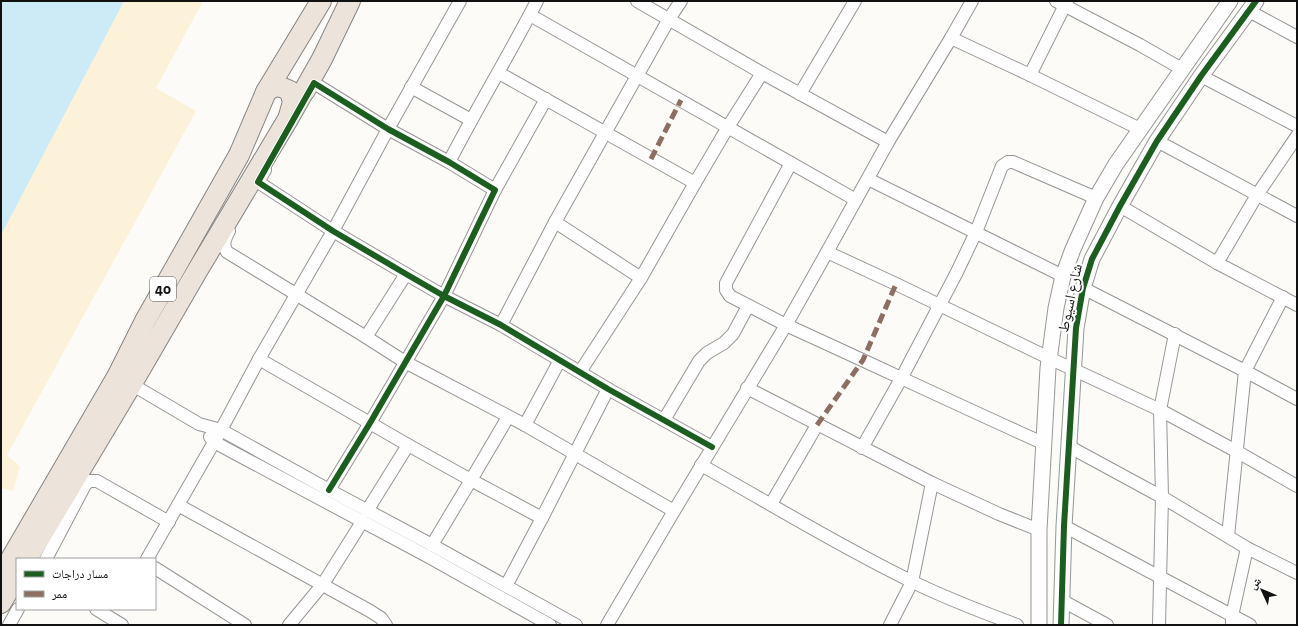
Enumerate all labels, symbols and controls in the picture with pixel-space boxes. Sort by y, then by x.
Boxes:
street label: شارع اسيوط [1054,262,1087,334]
road number: 40 [150,277,176,301]
legend [16,558,156,610]
text: مسار دراجات [52,567,108,581]
north arrow [1242,570,1282,610]
text: ش [1246,574,1265,593]
text: ممر [51,587,67,601]

